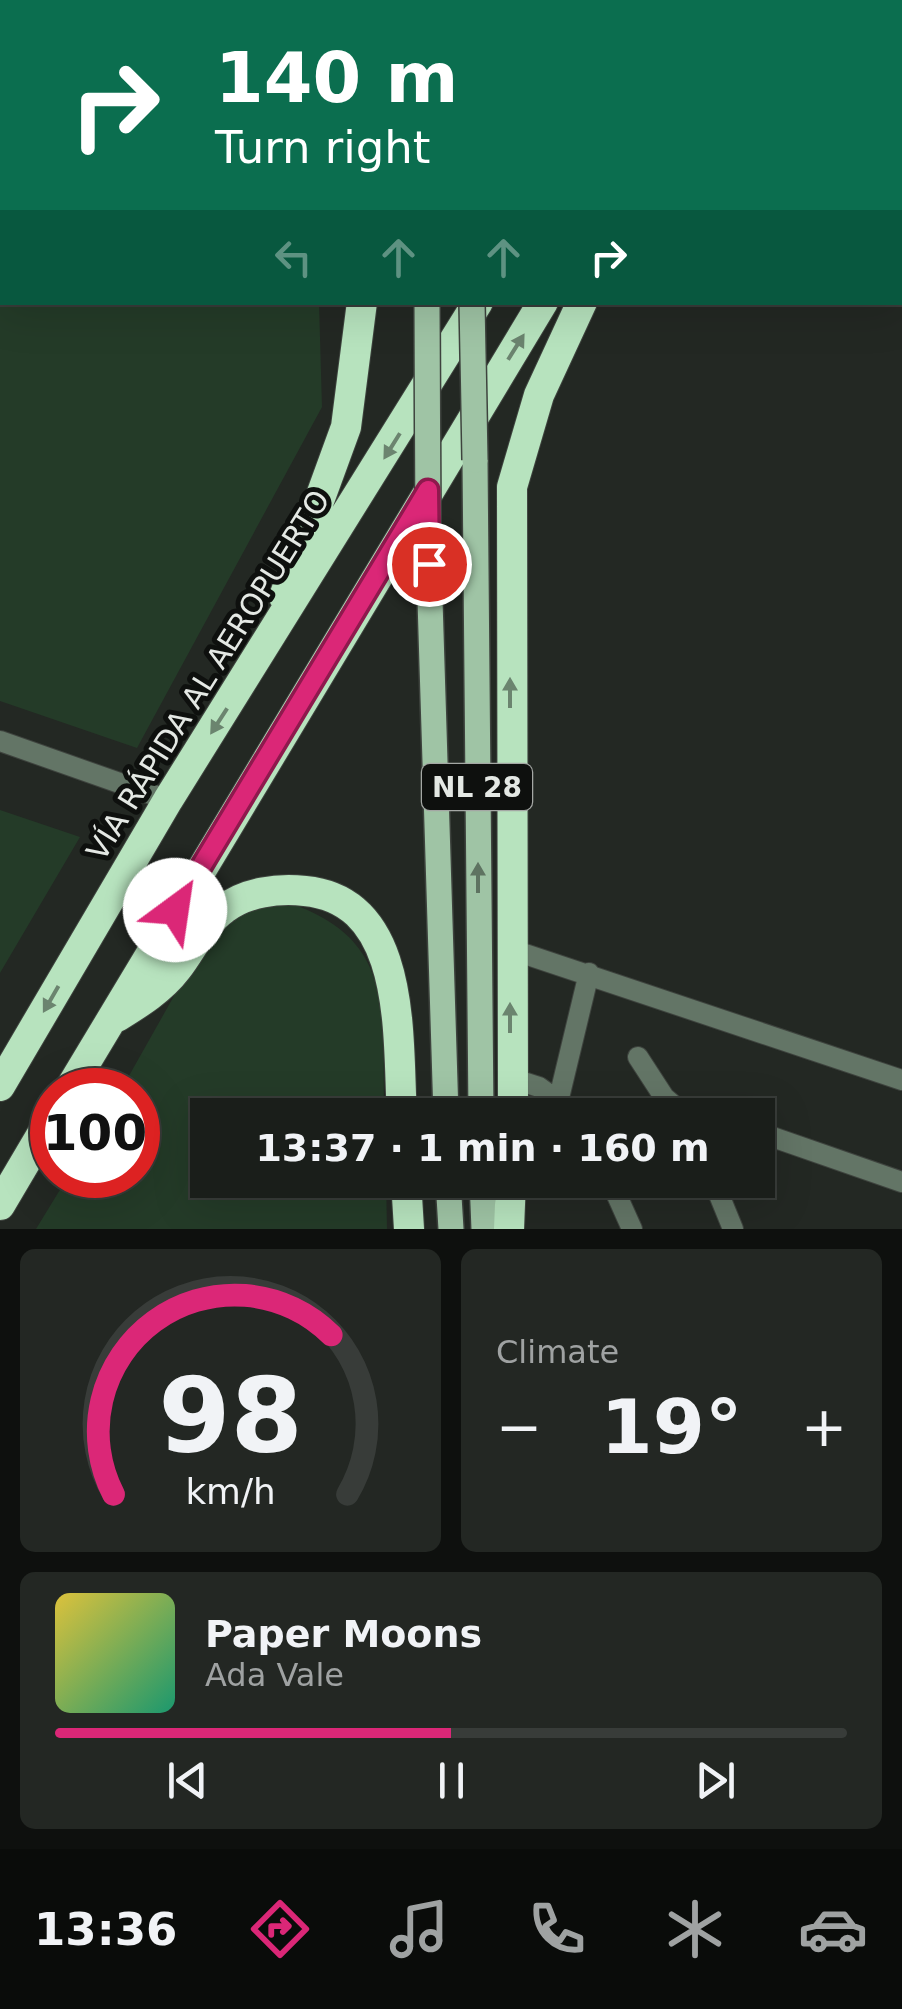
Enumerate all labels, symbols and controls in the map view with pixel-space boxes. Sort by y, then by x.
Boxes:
text: 140 m [215,37,458,119]
icon: right [50,40,180,170]
text: Turn right [215,121,430,174]
icon: left [266,230,321,285]
icon: ahead [371,230,426,285]
icon: ahead [476,230,531,285]
icon: right [581,230,636,285]
one-way arrow [507,333,524,361]
one-way arrow [384,432,402,460]
street label: VÍA RÁPIDA AL AEROPUERTO [79,484,337,866]
pin [387,522,472,607]
icon: arrive [402,537,457,592]
one-way arrow [502,676,518,708]
one-way arrow [210,707,228,735]
road number: NL 28 [422,764,532,810]
position arrow [123,858,227,962]
one-way arrow [470,861,486,893]
one-way arrow [43,985,60,1013]
one-way arrow [502,1001,518,1033]
speed limit sign: 100 [30,1068,160,1198]
text: 13:37 · 1 min · 160 m [255,1126,710,1170]
text: Climate [496,1333,619,1371]
text: 98 [158,1355,303,1477]
text: 19° [601,1383,742,1471]
text: − [496,1395,542,1459]
text: + [801,1395,847,1459]
text: km/h [185,1471,276,1512]
text: Paper Moons [205,1612,482,1656]
text: Ada Vale [205,1656,344,1694]
icon: previous [160,1753,215,1808]
icon: pause [424,1753,479,1808]
icon: next [688,1753,743,1808]
icon: directions [245,1894,315,1964]
icon: music [384,1894,454,1964]
icon: phone [522,1894,592,1964]
icon: climate [660,1894,730,1964]
icon: car [798,1894,868,1964]
text: 13:36 [34,1903,177,1956]

